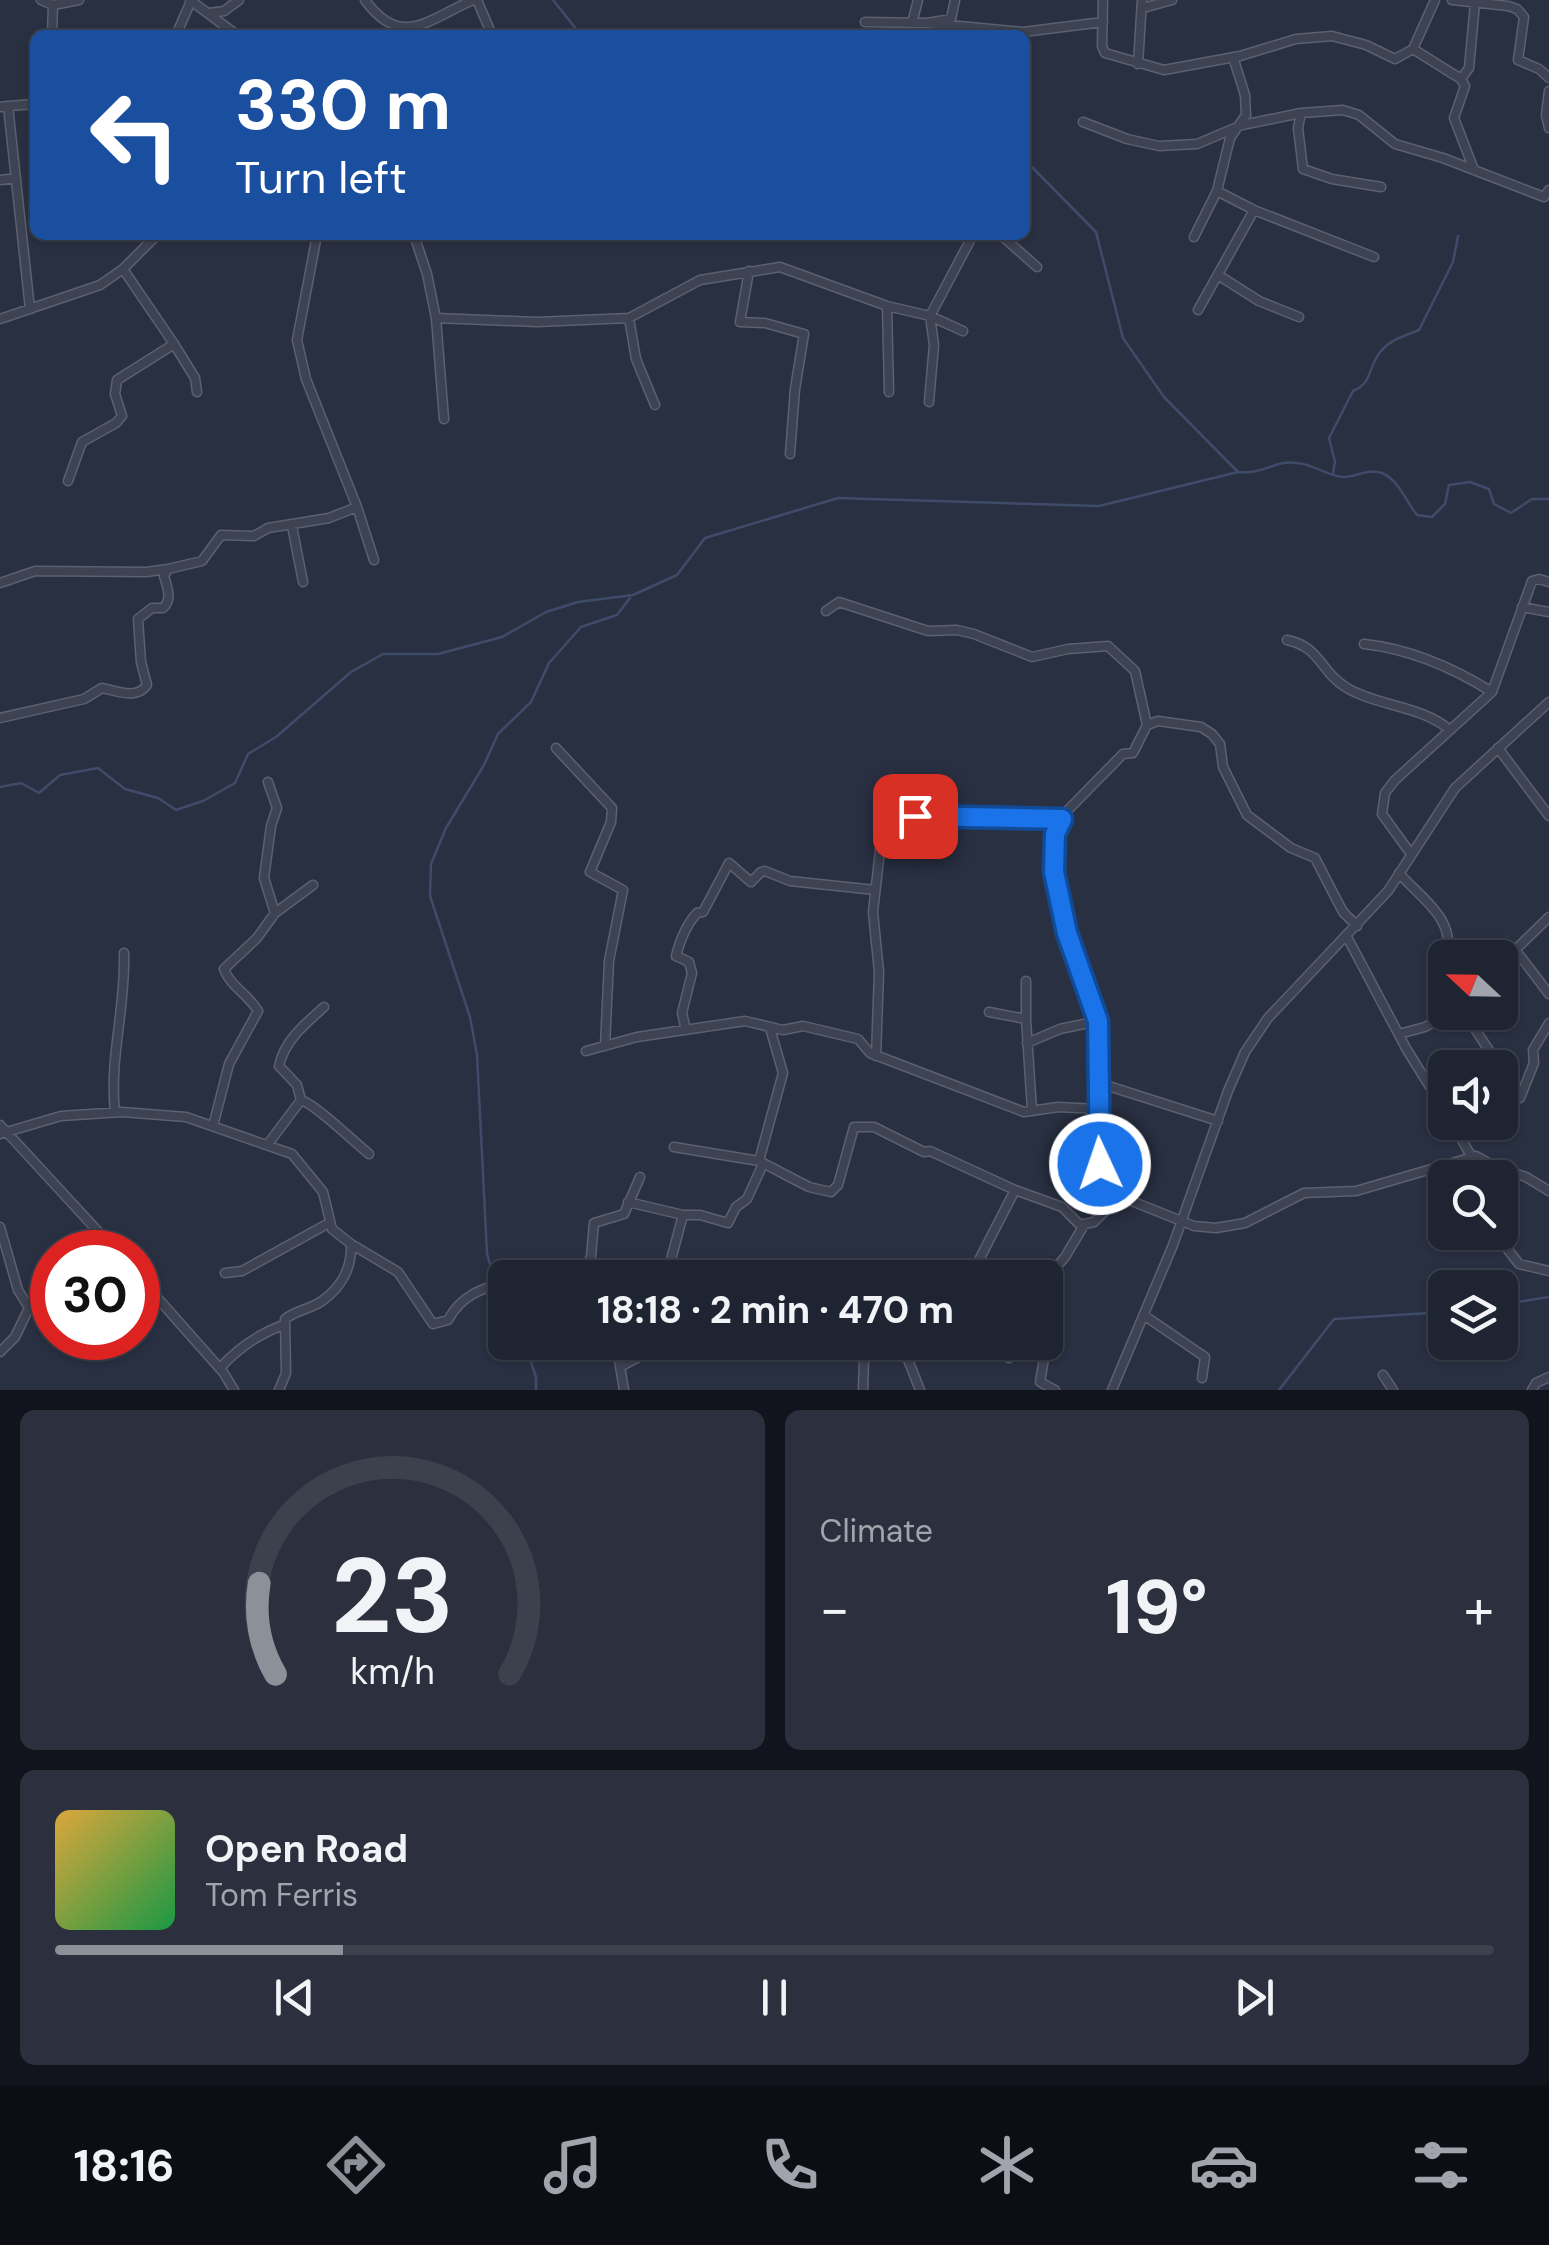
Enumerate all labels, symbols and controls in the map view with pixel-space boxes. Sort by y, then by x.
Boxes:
text: 330 m [235,60,451,151]
icon: left [70,70,200,200]
text: Turn left [235,148,407,207]
pin [873,774,958,859]
icon: arrive [888,789,943,844]
north arrow [1428,940,1518,1030]
map controls [1428,940,1518,1360]
button: sound [1428,1050,1518,1140]
position arrow [1048,1112,1152,1216]
button: search [1428,1160,1518,1250]
speed limit sign: 30 [30,1230,160,1360]
button: layers [1428,1270,1518,1360]
text: 18:18 · 2 min · 470 m [597,1285,954,1335]
text: Climate [820,1510,933,1552]
text: 23 [331,1529,454,1664]
text: 19° [1106,1559,1208,1656]
text: − [820,1573,850,1645]
text: + [1464,1573,1494,1645]
text: km/h [350,1649,434,1695]
text: Open Road [205,1824,408,1874]
text: Tom Ferris [205,1874,358,1916]
icon: previous [267,1970,322,2025]
icon: pause [747,1970,802,2025]
icon: next [1227,1970,1282,2025]
icon: directions [321,2130,391,2200]
icon: music [538,2130,608,2200]
icon: phone [755,2130,825,2200]
icon: climate [972,2130,1042,2200]
icon: car [1189,2130,1259,2200]
icon: filters [1406,2130,1476,2200]
text: 18:16 [73,2136,175,2195]

